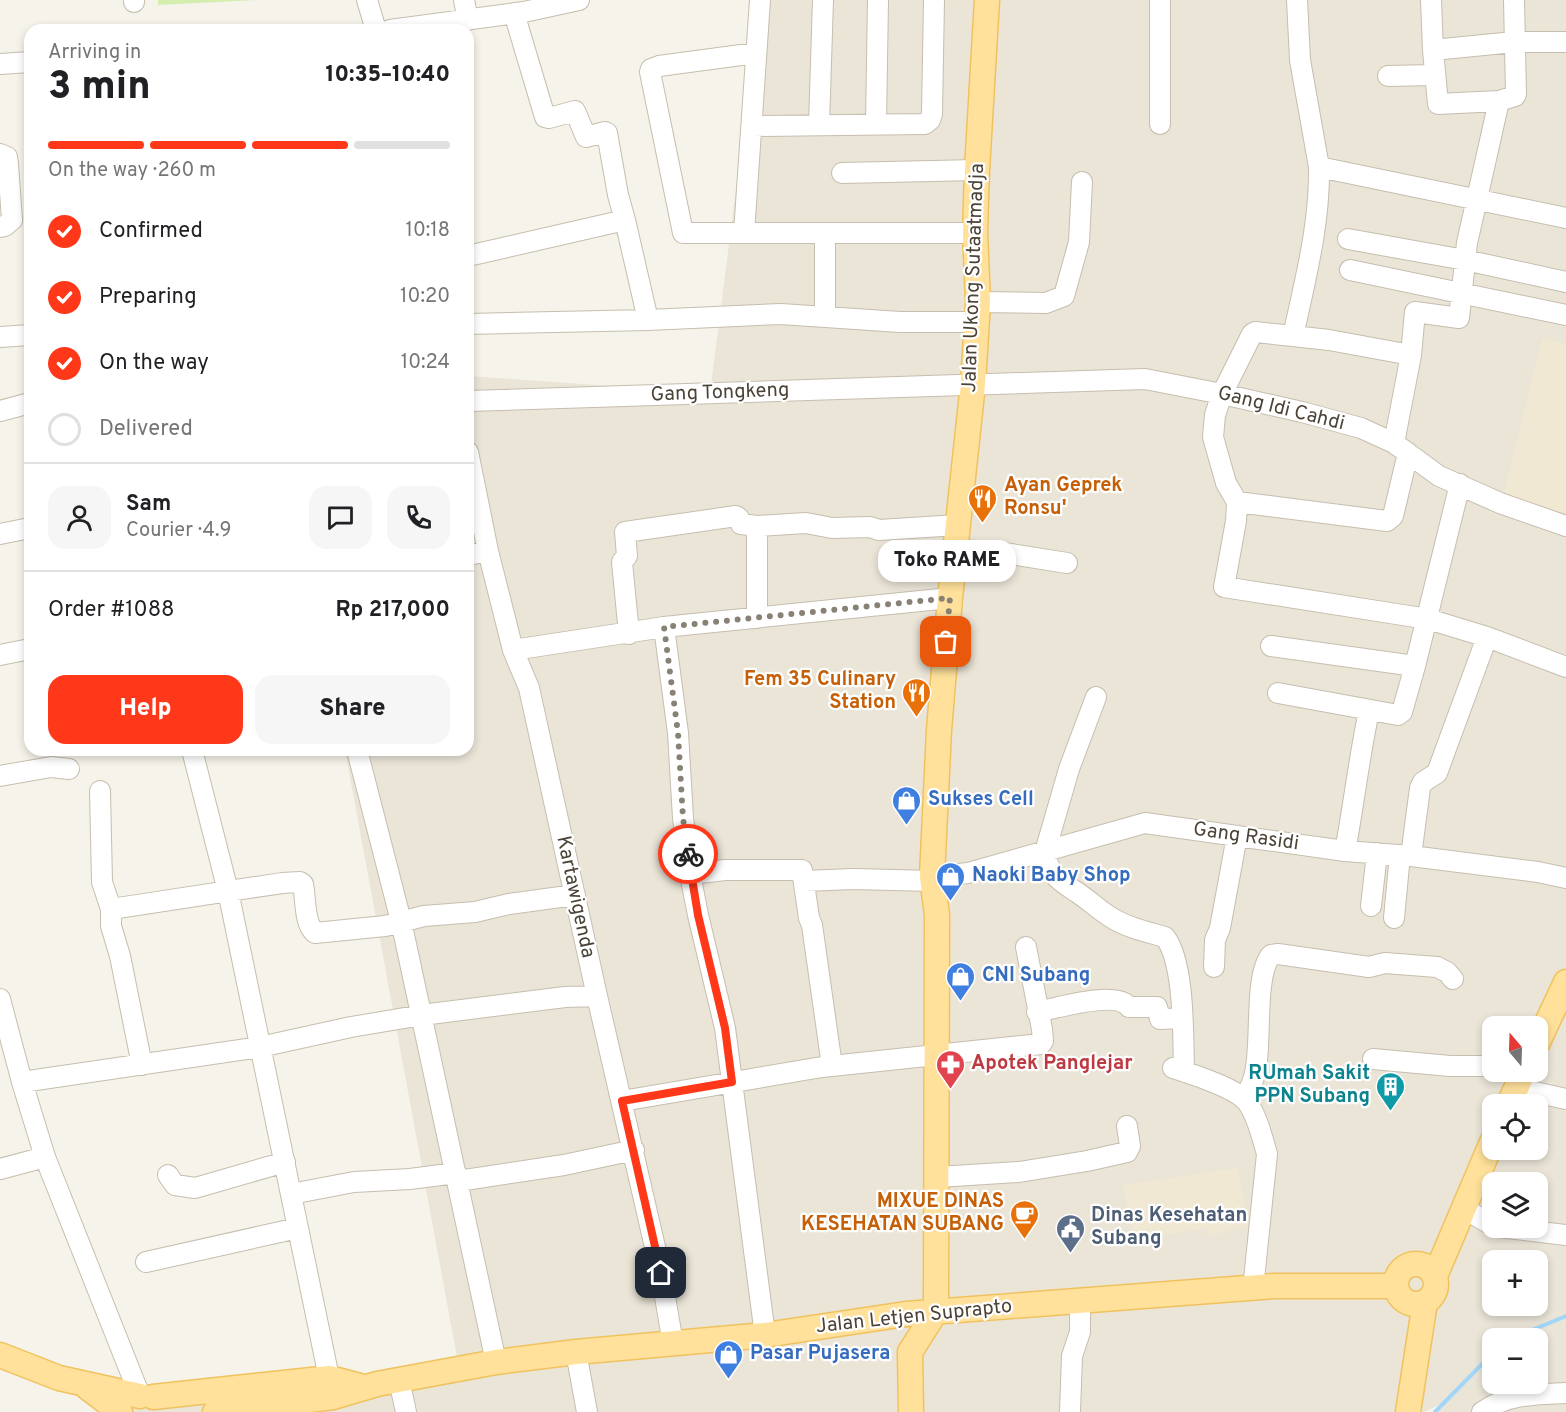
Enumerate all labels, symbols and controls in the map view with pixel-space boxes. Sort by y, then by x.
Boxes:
text: Arriving in [48,40,141,66]
text: 10:35–10:40 [325,62,450,89]
text: 3 min [48,64,151,113]
text: On the way · 260 m [48,158,216,184]
street label: Jalan Ukong Sutaatmadja [957,163,991,393]
icon: check [48,215,81,248]
text: Confirmed [99,218,203,245]
text: 10:18 [406,218,450,244]
icon: check [48,281,81,314]
text: Preparing [99,284,197,311]
text: 10:20 [400,284,450,310]
icon: check [48,347,81,380]
text: On the way [99,350,209,377]
text: 10:24 [401,350,450,376]
street label: Gang Tongkeng [650,378,790,408]
street label: Gang Idi Cahdi [1215,381,1347,437]
text: Delivered [99,416,193,443]
place label: Ayan Geprek Ronsu' [1004,473,1123,522]
restaurant icon: Ayan Geprek Ronsu' [967,482,999,524]
button: person [48,486,111,549]
button: chat [309,486,372,549]
button: phone [387,486,450,549]
text: Sam [126,491,171,518]
text: Courier · 4.9 [126,518,231,544]
callout: Toko RAME [877,540,1015,582]
text: Toko RAME [894,548,1000,574]
text: Order #1088 [48,597,175,624]
text: Rp 217,000 [335,597,450,624]
pin [920,616,971,667]
icon: bag [929,625,962,658]
place label: Fem 35 Culinary Station [744,667,896,716]
button: Help [48,675,243,744]
button: Share [255,675,450,744]
restaurant icon: Fem 35 Culinary Station [901,676,933,718]
shop icon: Sukses Cell [891,784,923,826]
place label: Sukses Cell [928,787,1034,813]
street label: Gang Rasidi [1191,817,1301,857]
courier [658,824,718,884]
street label: Kartawigenda [549,834,601,960]
icon: bike [672,838,705,871]
shop icon: Naoki Baby Shop [935,860,967,902]
place label: Naoki Baby Shop [972,863,1130,889]
shop icon: CNI Subang [945,960,977,1002]
place label: CNI Subang [982,963,1090,989]
north arrow [1482,1016,1548,1082]
map controls [1482,1016,1548,1394]
pharmacy icon: Apotek Panglejar [934,1048,966,1090]
place label: Apotek Panglejar [971,1051,1133,1077]
place label: RUmah Sakit PPN Subang [1248,1061,1370,1110]
building icon: RUmah Sakit PPN Subang [1375,1070,1407,1112]
button: locate [1482,1094,1548,1160]
button: layers [1482,1172,1548,1238]
place label: MIXUE DINAS KESEHATAN SUBANG [801,1189,1004,1238]
cafe icon: MIXUE DINAS KESEHATAN SUBANG [1009,1198,1041,1240]
place label: Dinas Kesehatan Subang [1091,1203,1247,1252]
public building icon: Dinas Kesehatan Subang [1054,1212,1086,1254]
pin [635,1247,686,1298]
button: + [1482,1250,1548,1316]
icon: home [644,1256,677,1289]
street label: Jalan Letjen Suprapto [815,1294,1013,1340]
button: − [1482,1328,1548,1394]
shop icon: Pasar Pujasera [713,1338,745,1380]
place label: Pasar Pujasera [750,1341,890,1367]

